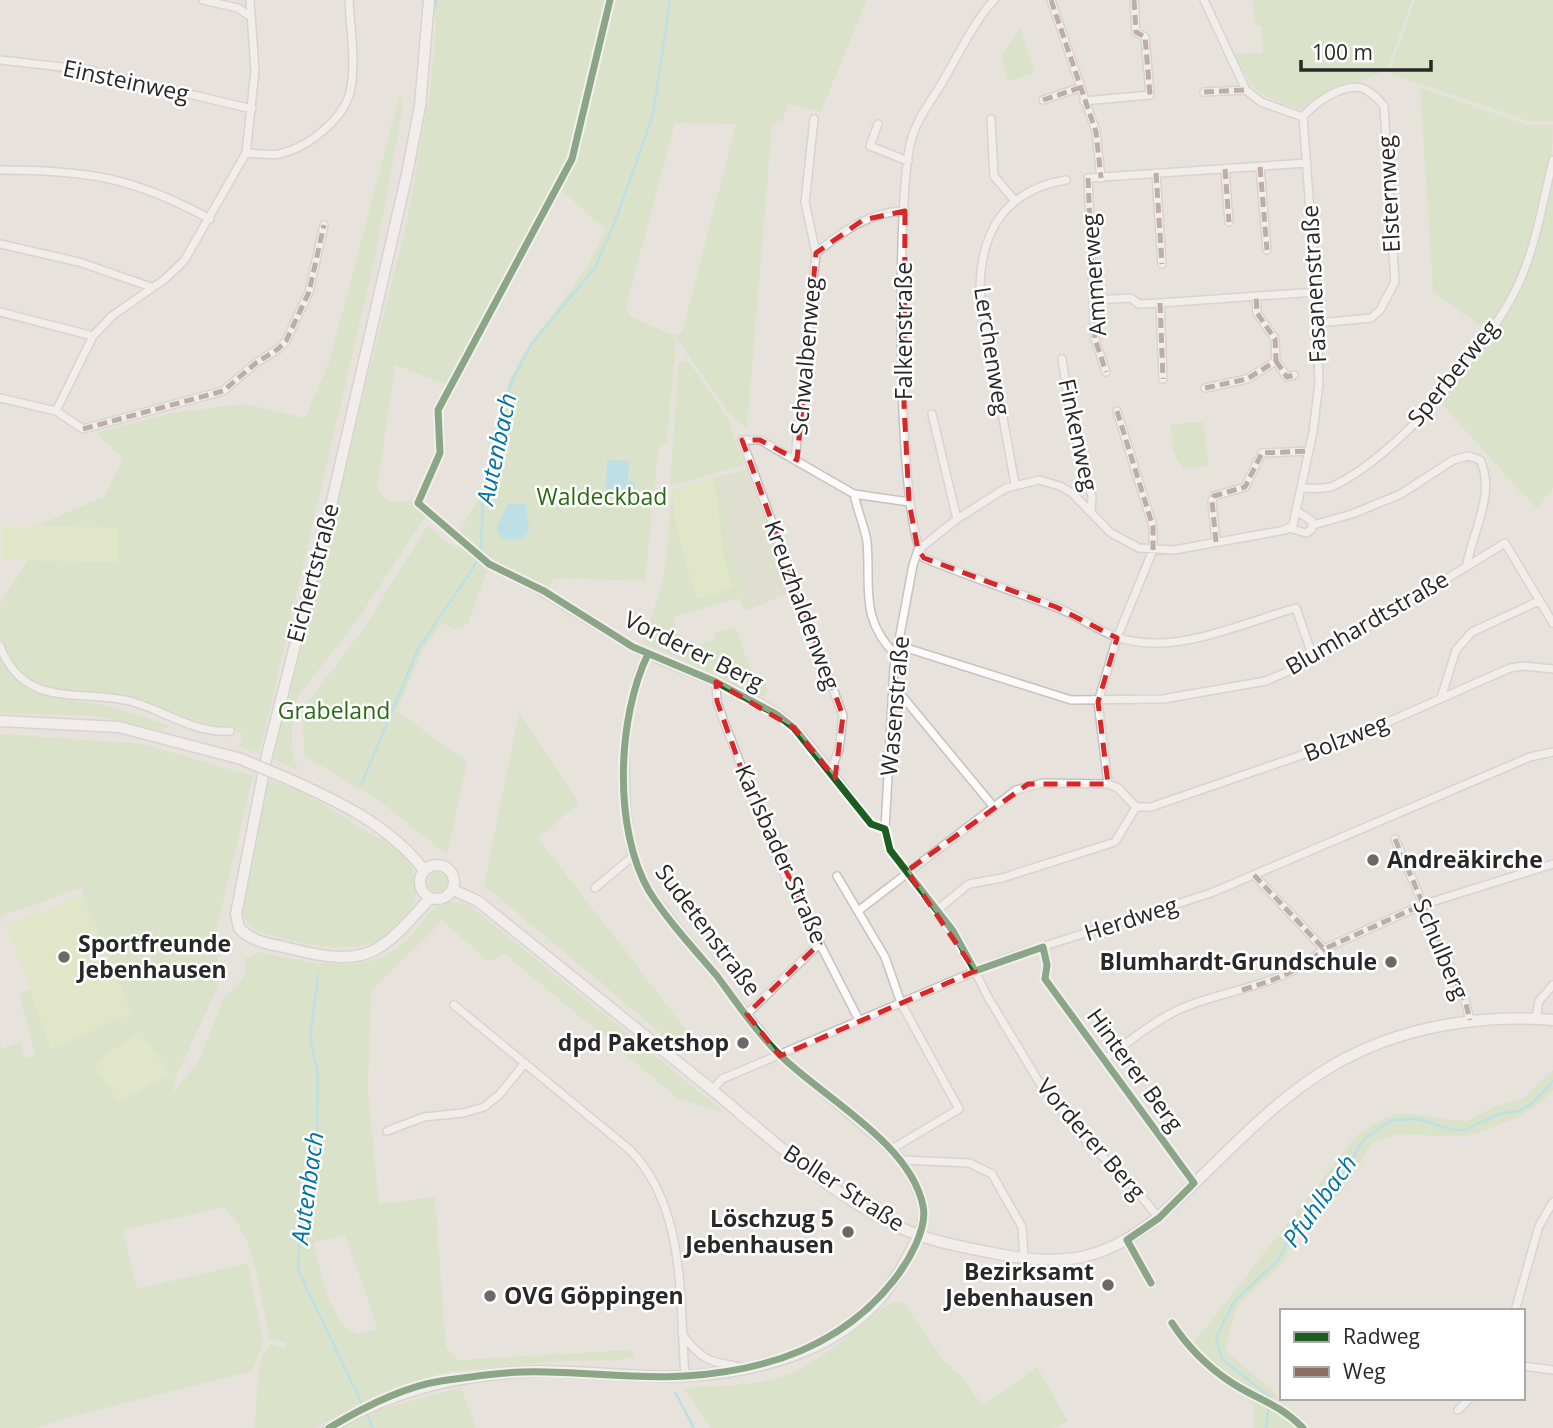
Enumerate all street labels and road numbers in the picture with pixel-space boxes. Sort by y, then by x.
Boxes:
street label: Einsteinweg [60,51,193,109]
street label: Elsternweg [1369,134,1407,254]
street label: Fasanenstraße [1293,204,1333,364]
street label: Ammerweg [1073,212,1113,337]
street label: Falkenstraße [887,262,919,400]
street label: Schwalbenweg [782,275,828,436]
street label: Lerchenweg [967,284,1019,418]
street label: Sperberweg [1399,312,1505,432]
street label: Finkenweg [1051,376,1107,494]
street label: Eichertstraße [278,500,346,646]
street label: Kreuzhaldenweg [757,515,849,694]
street label: Blumhardtstraße [1279,562,1454,682]
street label: Vorderer Berg [619,603,770,698]
street label: Wasenstraße [872,634,916,777]
street label: Bolzweg [1299,705,1393,768]
street label: Karlsbader Straße [728,759,836,948]
street label: Sudetenstraße [649,857,769,1002]
street label: Herdweg [1080,888,1182,948]
street label: Schulberg [1406,893,1478,1004]
street label: Hinterer Berg [1080,1001,1192,1138]
street label: Vorderer Berg [1030,1071,1154,1206]
street label: Boller Straße [778,1136,911,1238]

